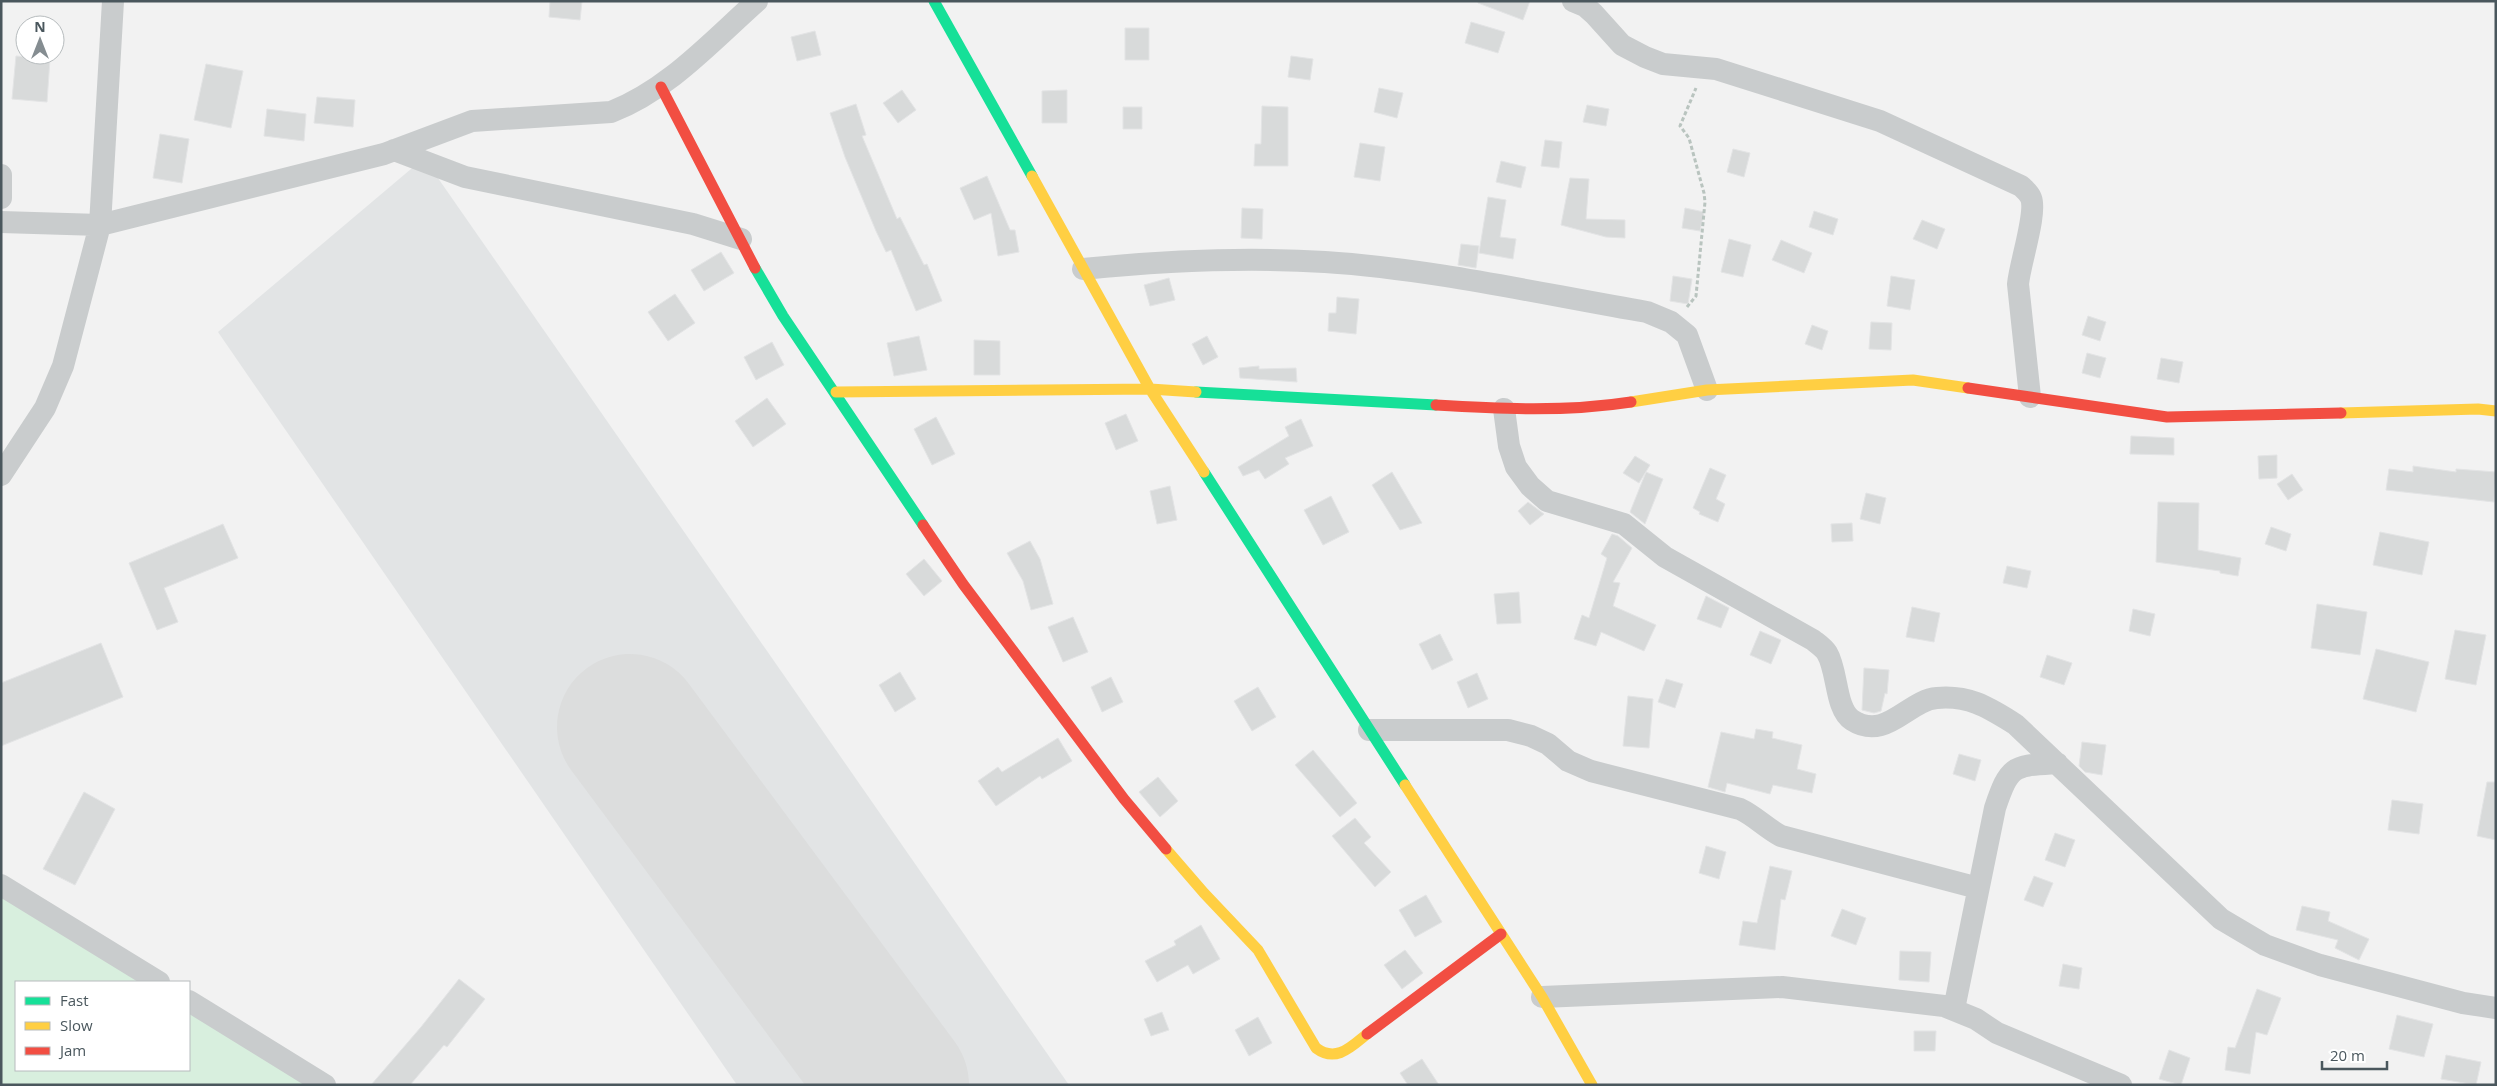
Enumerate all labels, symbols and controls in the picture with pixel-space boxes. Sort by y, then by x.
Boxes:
north arrow [15,15,65,65]
text: N [34,17,46,36]
legend [15,981,190,1071]
text: Fast [60,990,89,1010]
text: Slow [60,1015,93,1035]
scale bar [2322,1038,2387,1070]
text: Jam [58,1040,86,1060]
text: 20 m [2330,1045,2365,1065]

